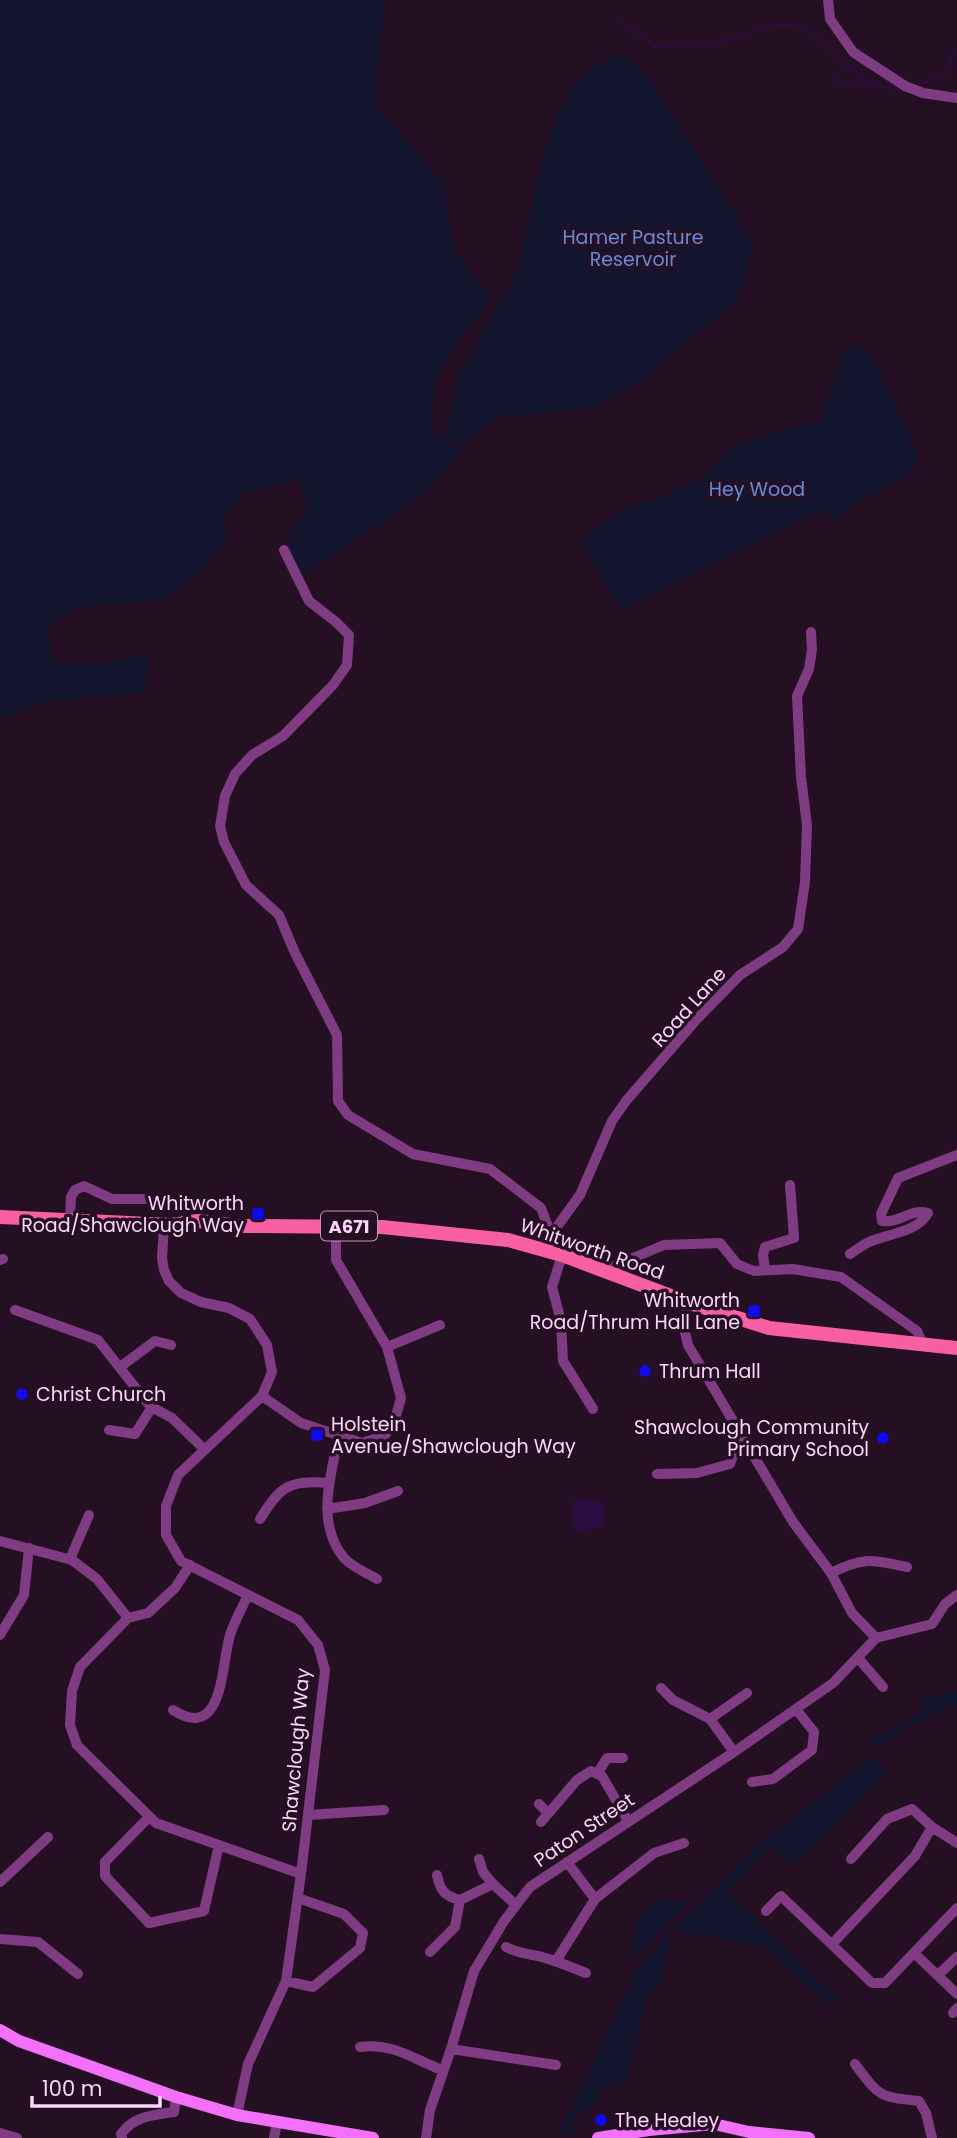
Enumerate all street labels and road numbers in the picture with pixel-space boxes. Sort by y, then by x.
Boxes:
street label: Road Lane [646,961,732,1053]
road number: A671 [321,1212,377,1240]
street label: Whitworth Road [516,1212,668,1286]
street label: Shawclough Way [275,1667,317,1833]
street label: Paton Street [528,1786,640,1874]

